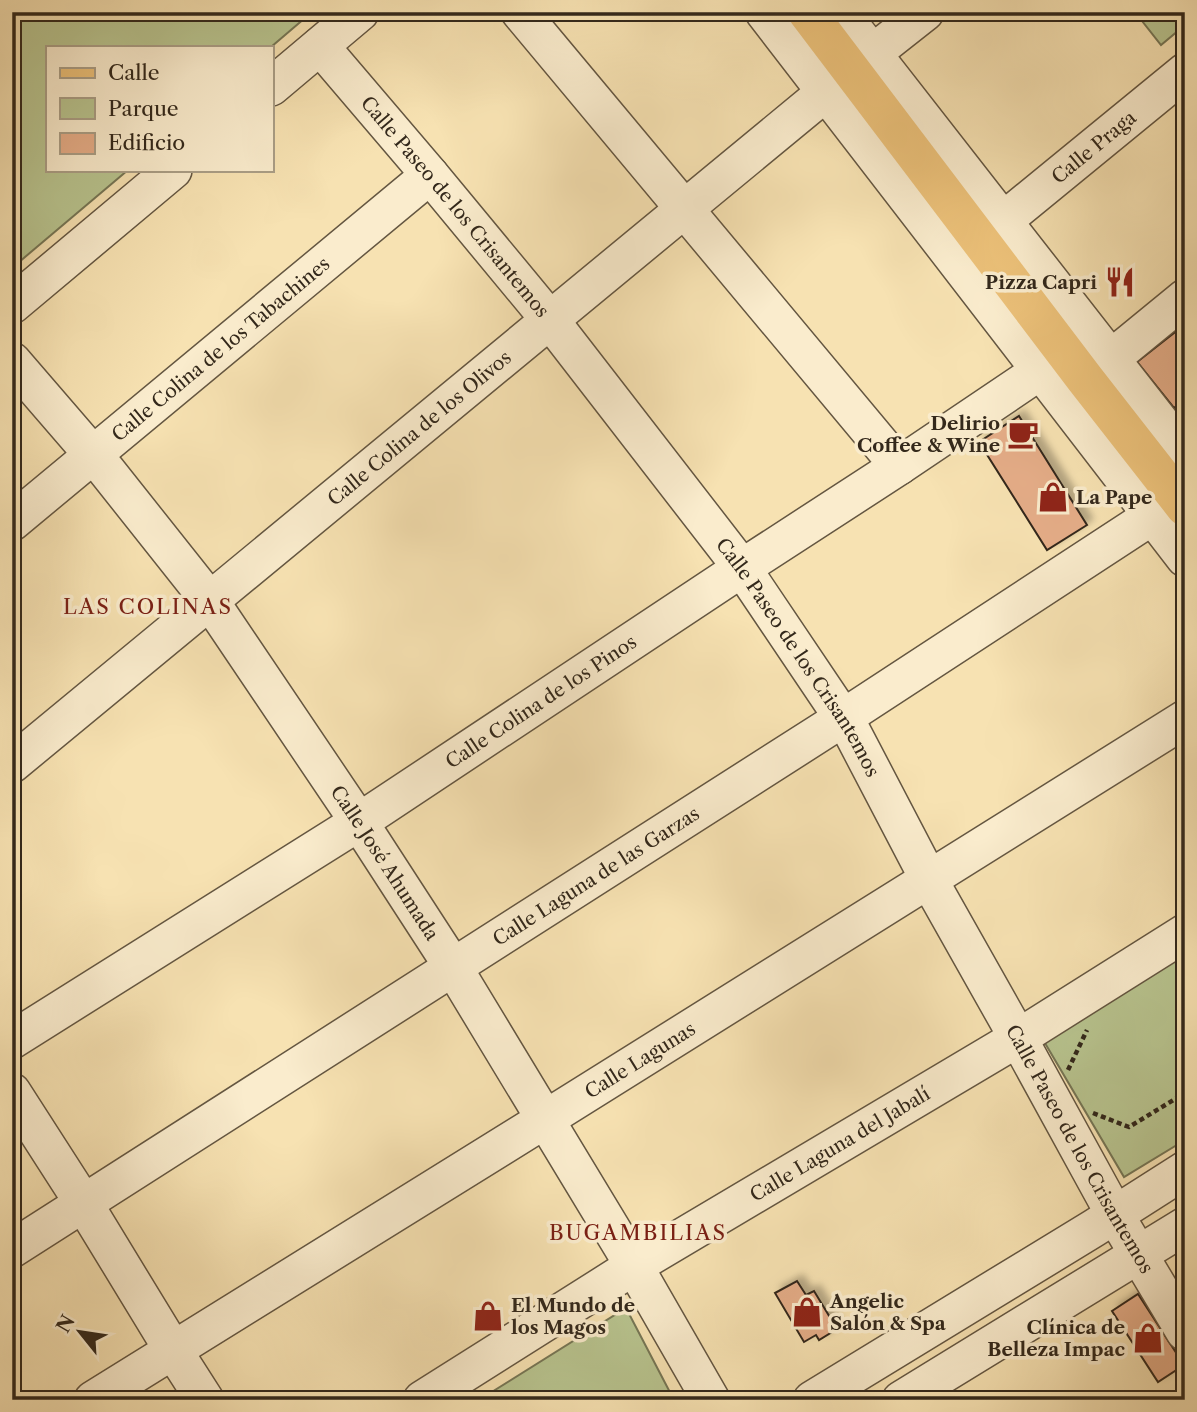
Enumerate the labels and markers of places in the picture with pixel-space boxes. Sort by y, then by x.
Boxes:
restaurant icon: Pizza Capri [1103,265,1137,299]
place label: Pizza Capri [985,271,1097,294]
place label: Delirio Coffee & Wine [857,412,1000,457]
cafe icon: Delirio Coffee & Wine [1006,417,1040,451]
shop icon: La Pape [1036,480,1070,514]
place label: La Pape [1076,486,1152,509]
place label: Angelic Salón & Spa [829,1290,947,1335]
place label: El Mundo de los Magos [511,1294,635,1339]
shop icon: Angelic Salón & Spa [790,1295,824,1329]
shop icon: El Mundo de los Magos [471,1299,505,1333]
place label: Clínica de Belleza Impac [987,1316,1125,1361]
shop icon: Clínica de Belleza Impac [1131,1321,1165,1355]

